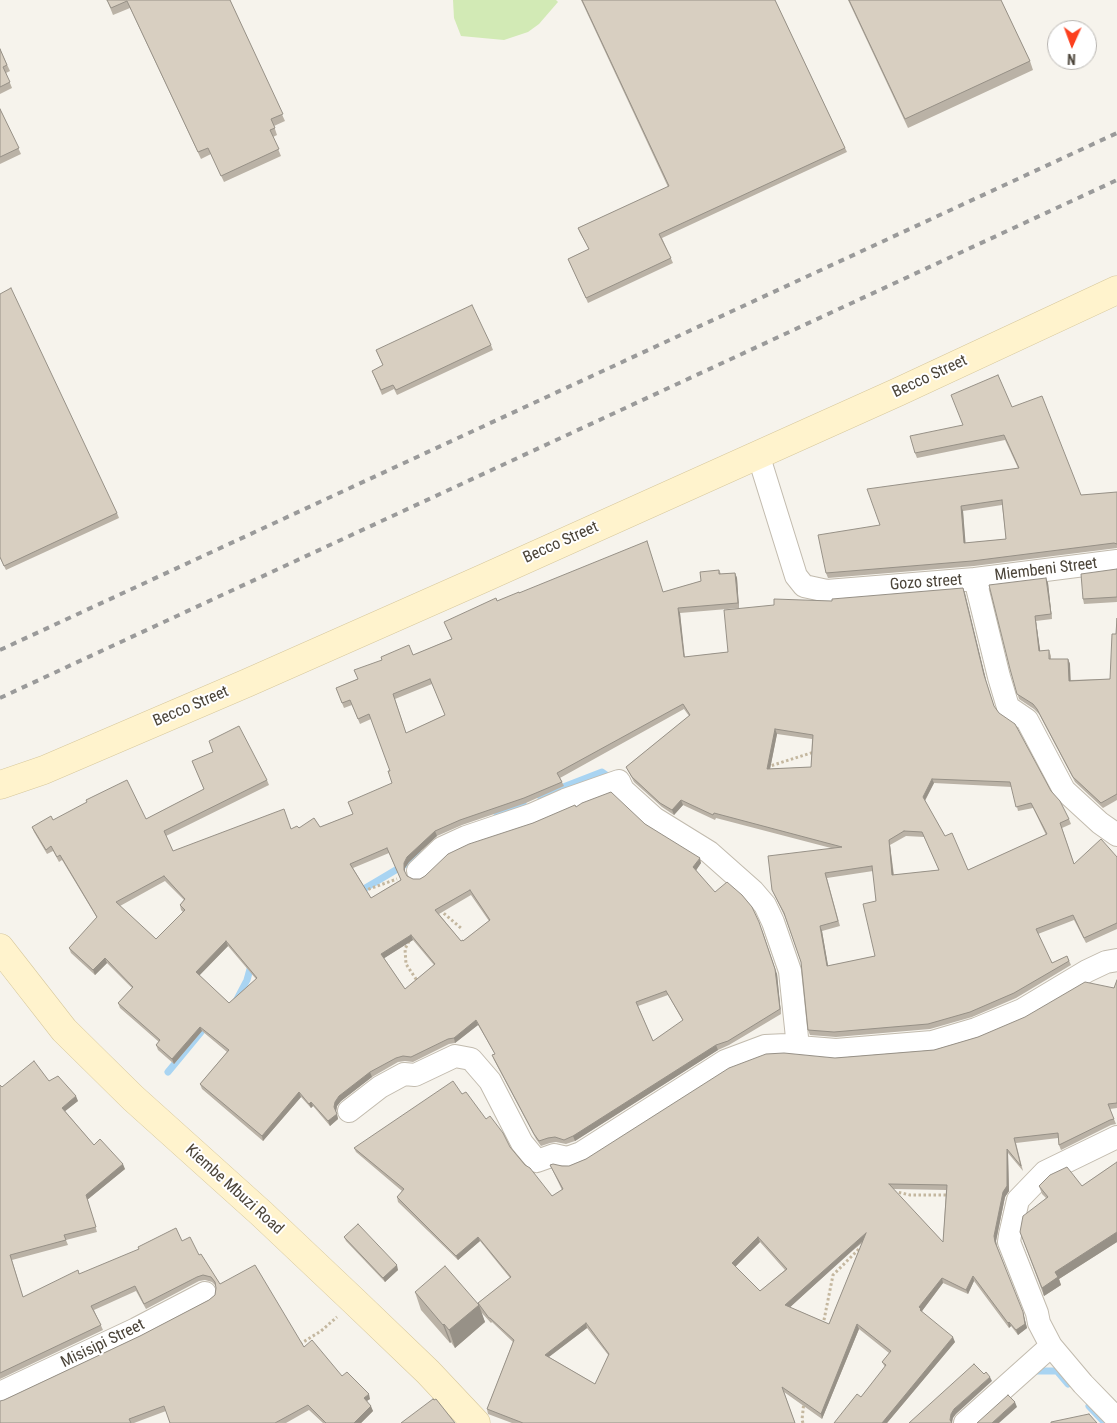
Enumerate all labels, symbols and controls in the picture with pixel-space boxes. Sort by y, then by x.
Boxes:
north arrow [1047,20,1097,70]
text: N [1067,51,1076,67]
street label: Becco Street [890,351,970,403]
street label: Becco Street [520,518,602,568]
street label: Miembeni Street [994,554,1098,586]
street label: Gozo street [889,571,963,595]
street label: Becco Street [150,682,232,732]
street label: Kiembe Mbuzi Road [181,1141,287,1239]
street label: Misisipi Street [58,1316,148,1372]

